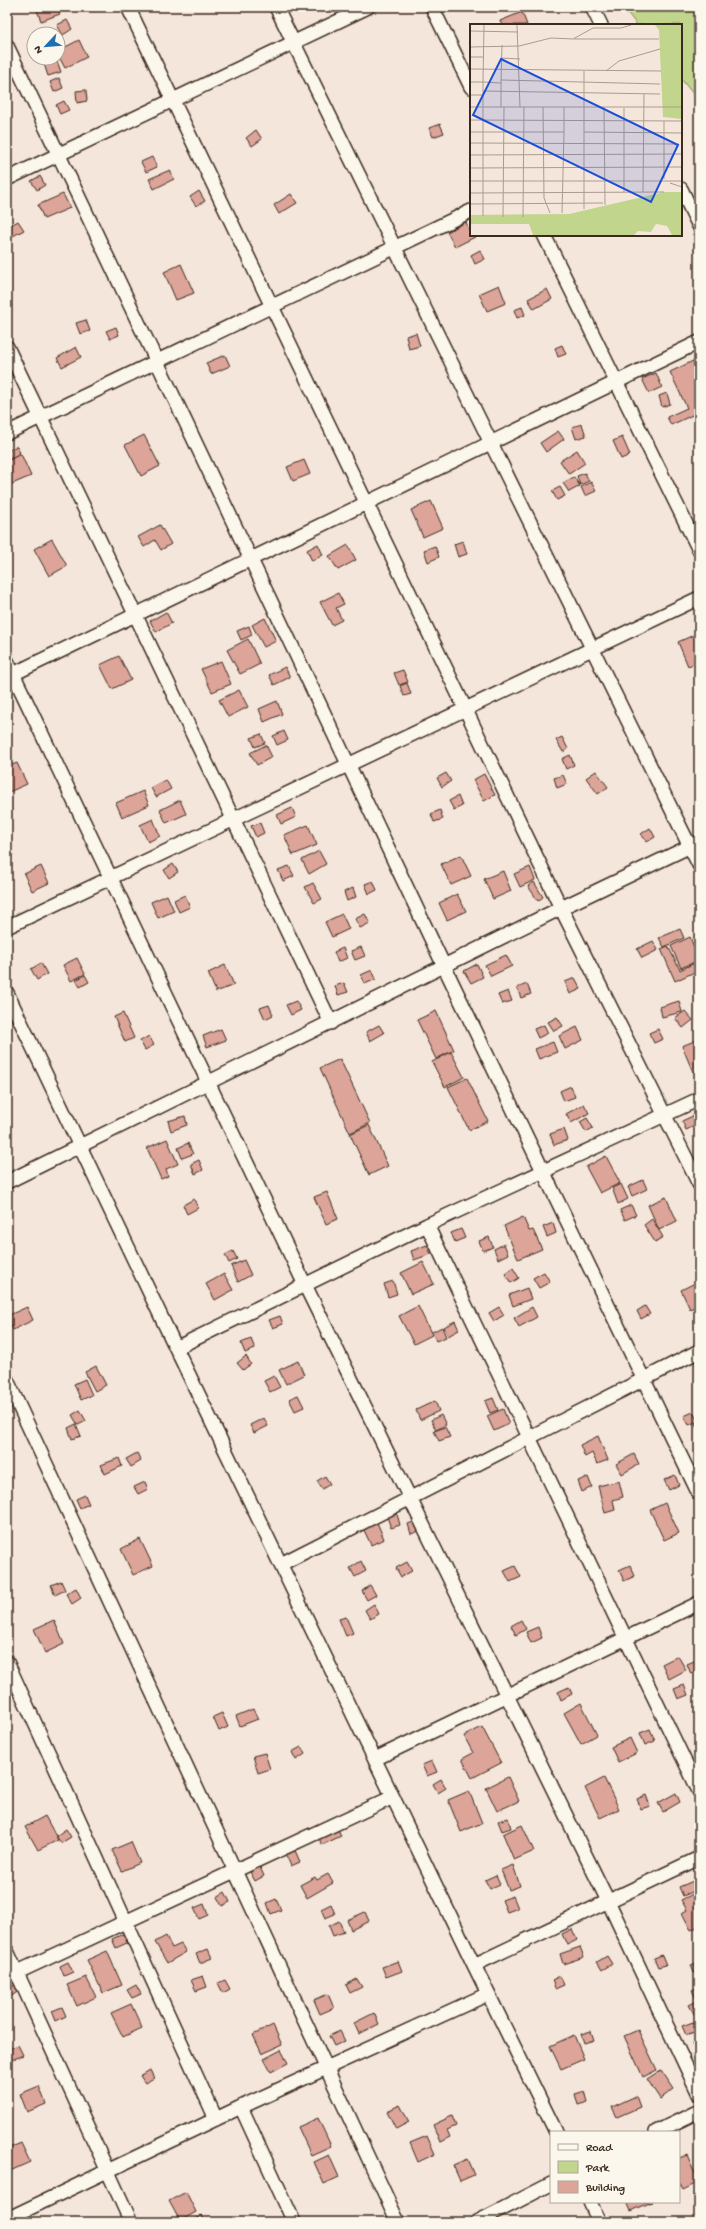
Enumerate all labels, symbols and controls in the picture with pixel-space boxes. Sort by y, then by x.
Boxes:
inset map [470,24,682,236]
north arrow [26,26,66,66]
text: N [32,44,46,55]
legend [550,2131,680,2203]
text: Road [586,2142,613,2156]
text: Park [585,2162,611,2176]
text: Building [585,2182,625,2196]

